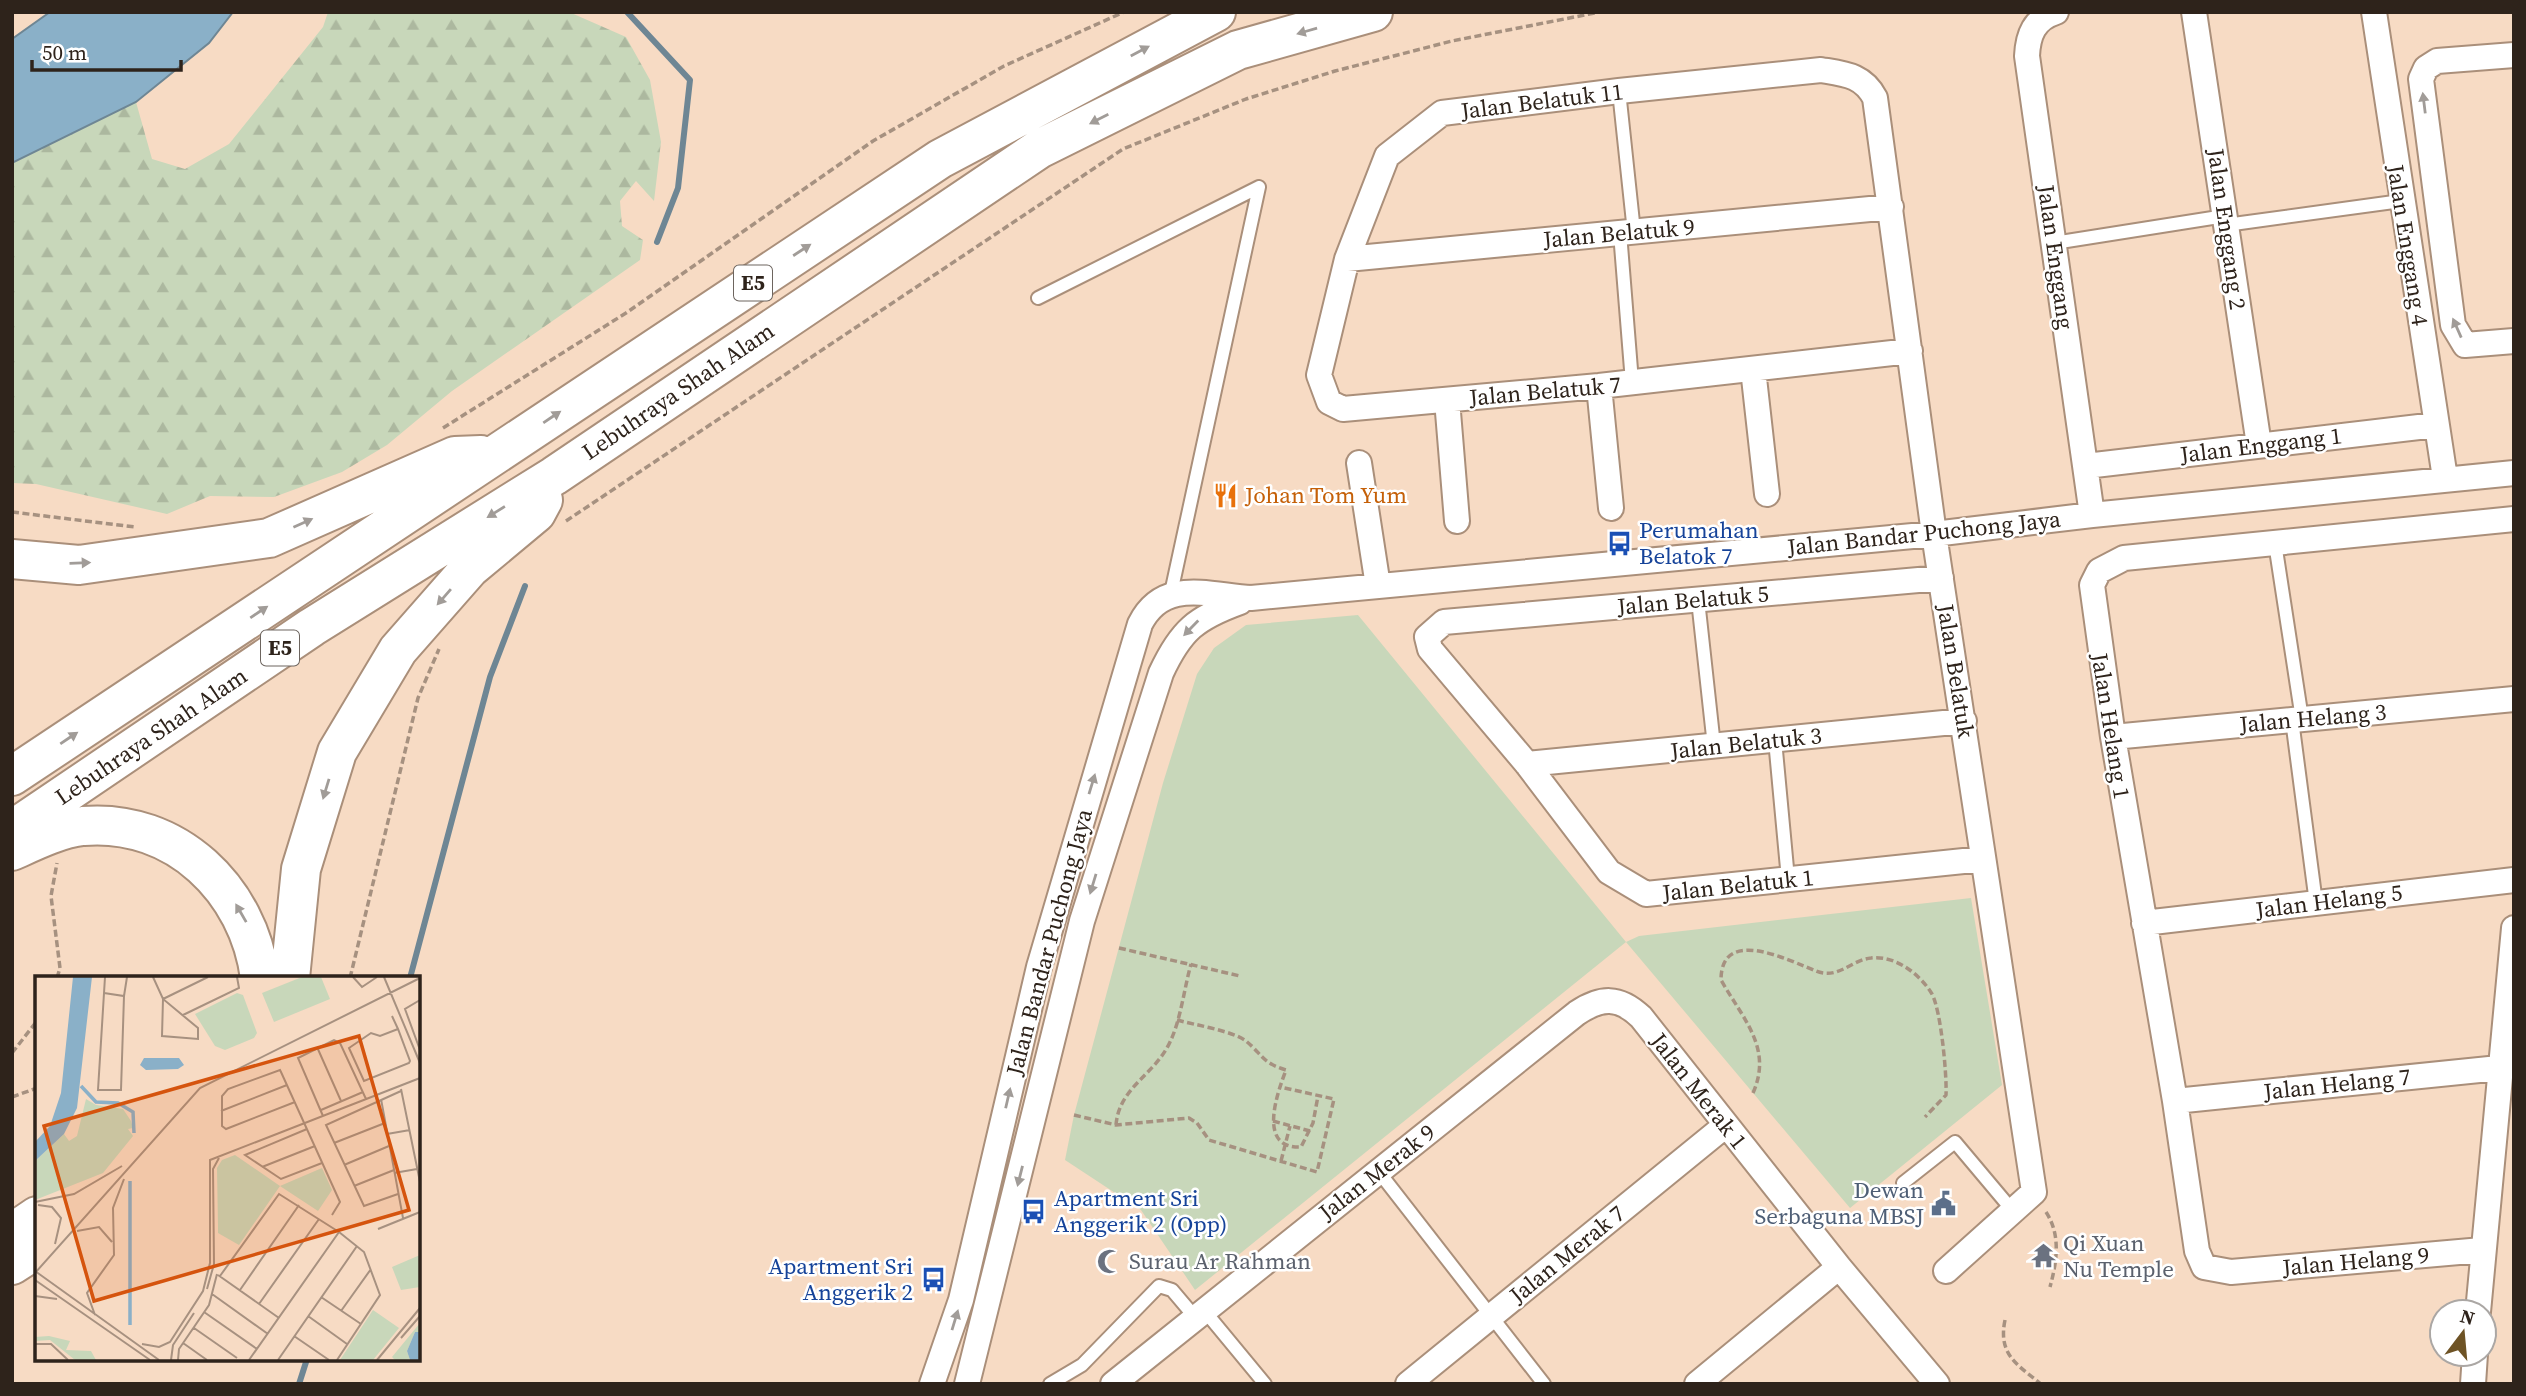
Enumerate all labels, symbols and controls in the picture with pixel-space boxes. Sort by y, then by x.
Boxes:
one-way arrow [1296,26,1317,36]
scale bar [32,28,180,72]
text: 50 m [42,38,87,67]
one-way arrow [1131,45,1150,57]
street label: Jalan Belatuk 11 [1458,75,1625,127]
one-way arrow [2419,92,2430,114]
one-way arrow [1089,114,1109,125]
street label: Jalan Enggang 2 [2200,145,2254,312]
street label: Jalan Enggang 4 [2379,161,2437,328]
street label: Jalan Enggang [2030,182,2082,331]
street label: Jalan Belatuk 9 [1541,210,1696,256]
one-way arrow [793,243,811,257]
road number: E5 [734,266,772,300]
street label: Lebuhraya Shah Alam [576,315,781,467]
one-way arrow [2451,317,2462,338]
street label: Jalan Belatuk 7 [1467,368,1622,414]
one-way arrow [542,411,561,424]
street label: Jalan Enggang 1 [2177,419,2344,471]
place label: Johan Tom Yum [1244,479,1407,511]
restaurant icon: Johan Tom Yum [1211,481,1239,509]
street label: Jalan Bandar Puchong Jaya [1785,503,2063,563]
one-way arrow [486,505,506,518]
place label: Perumahan Belatok 7 [1639,514,1759,572]
one-way arrow [292,517,313,528]
bus stop icon: Perumahan Belatok 7 [1605,529,1633,557]
one-way arrow [69,558,91,569]
street label: Jalan Belatuk 5 [1615,577,1770,623]
one-way arrow [436,588,452,606]
street label: Jalan Belatuk [1929,601,1982,741]
one-way arrow [249,606,268,619]
one-way arrow [1183,620,1200,637]
road number: E5 [261,630,299,666]
street label: Jalan Helang 1 [2084,650,2138,801]
street label: Lebuhraya Shah Alam [49,660,254,812]
street label: Jalan Helang 3 [2237,696,2388,740]
street label: Jalan Belatuk 3 [1668,719,1823,767]
one-way arrow [60,731,78,745]
one-way arrow [1088,773,1098,794]
one-way arrow [320,779,330,800]
street label: Jalan Bandar Puchong Jaya [998,805,1100,1080]
street label: Jalan Belatuk 1 [1660,861,1815,909]
one-way arrow [1087,874,1098,895]
street label: Jalan Helang 5 [2253,876,2404,926]
one-way arrow [235,903,247,922]
inset map [35,976,420,1361]
street label: Jalan Merak 1 [1643,1025,1755,1156]
street label: Jalan Helang 7 [2261,1060,2412,1108]
one-way arrow [1003,1087,1014,1109]
street label: Jalan Merak 9 [1311,1116,1442,1228]
one-way arrow [1014,1165,1025,1187]
place label: Dewan Serbaguna MBSJ [1755,1174,1924,1232]
place label: Apartment Sri Anggerik 2 (Opp) [1054,1182,1227,1240]
public building icon: Dewan Serbaguna MBSJ [1930,1189,1958,1217]
bus stop icon: Apartment Sri Anggerik 2 (Opp) [1020,1197,1048,1225]
street label: Jalan Merak 7 [1502,1198,1631,1311]
place label: Qi Xuan Nu Temple [2063,1227,2174,1285]
street label: Jalan Helang 9 [2280,1239,2431,1283]
temple icon: Qi Xuan Nu Temple [2029,1242,2057,1270]
place label: Surau Ar Rahman [1129,1245,1311,1277]
mosque icon: Surau Ar Rahman [1095,1247,1123,1275]
place label: Apartment Sri Anggerik 2 [768,1250,913,1308]
bus stop icon: Apartment Sri Anggerik 2 [919,1265,947,1293]
north arrow [2428,1298,2498,1368]
text: N [2457,1302,2478,1331]
one-way arrow [950,1309,961,1330]

